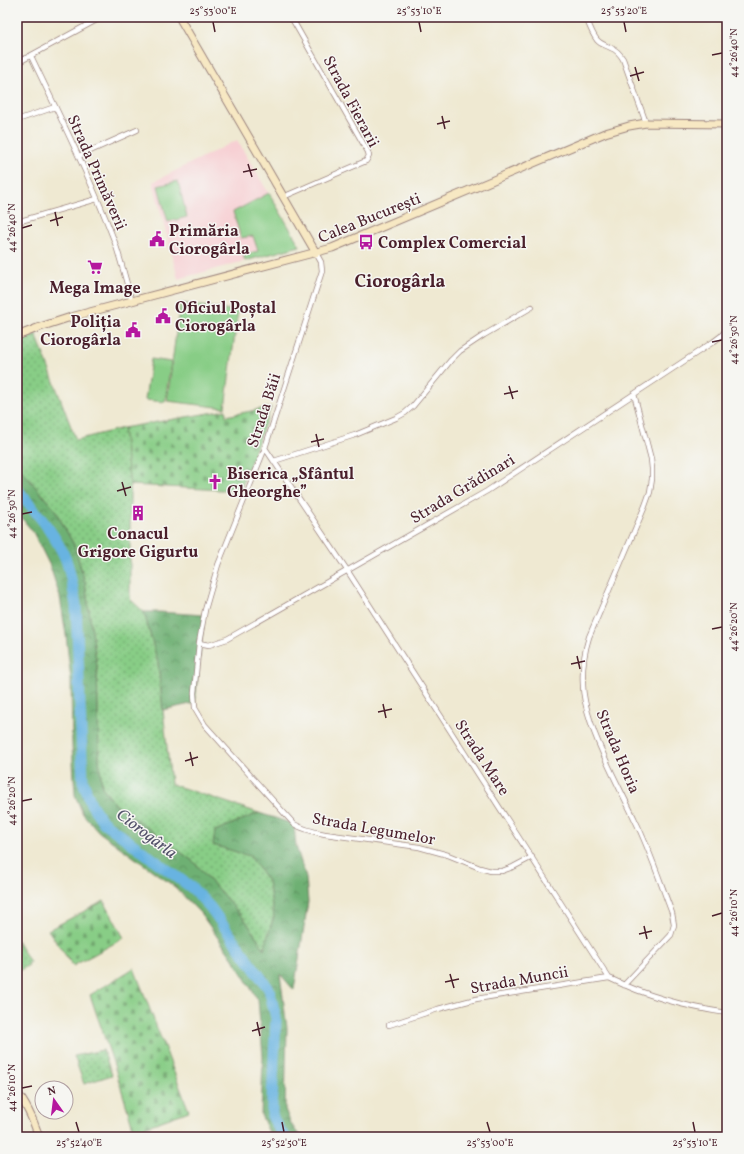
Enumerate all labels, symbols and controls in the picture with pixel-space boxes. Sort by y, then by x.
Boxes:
text: 25°53'00"E [189,4,237,18]
text: 25°53'10"E [397,4,441,18]
text: 25°53'20"E [601,4,647,18]
text: 44°26'40"N [727,28,741,78]
street label: Strada Fierarii [317,52,384,152]
street label: Strada Primăverii [61,112,132,234]
street label: Calea București [315,188,424,249]
text: 44°26'40"N [5,203,19,253]
place label: Primăria Ciorogârla [169,221,250,261]
public building icon: Primăria Ciorogârla [148,230,166,248]
bus stop icon: Complex Comercial [357,233,375,251]
place label: Complex Comercial [378,233,527,255]
supermarket icon: Mega Image [86,258,104,276]
district label: Ciorogârla [355,270,446,295]
place label: Mega Image [49,278,141,300]
place label: Oficiul Poștal Ciorogârla [175,298,277,338]
public building icon: Oficiul Poștal Ciorogârla [154,307,172,325]
place label: Poliția Ciorogârla [40,312,121,352]
text: 44°26'30"N [727,315,741,365]
public building icon: Poliția Ciorogârla [124,321,142,339]
street label: Strada Băii [243,370,287,451]
street label: Strada Grădinari [407,450,520,530]
place label: Biserica „Sfântul Gheorghe” [227,464,355,504]
church icon: Biserica „Sfântul Gheorghe” [206,473,224,491]
text: 44°26'30"N [5,489,19,539]
building icon: Conacul Grigore Gigurtu [129,504,147,522]
place label: Conacul Grigore Gigurtu [78,524,198,564]
text: 44°26'20"N [727,602,741,652]
street label: Strada Horia [590,706,645,797]
street label: Strada Mare [449,716,514,800]
text: 44°26'20"N [5,776,19,826]
water label: Ciorogârla [111,804,181,865]
street label: Strada Legumelor [310,808,437,852]
text: 44°26'10"N [727,888,741,937]
street label: Strada Muncii [469,961,570,1000]
text: 44°26'10"N [5,1063,19,1112]
north arrow [34,1080,74,1120]
text: N [46,1084,58,1100]
text: 25°52'40"E [56,1136,102,1150]
text: 25°52'50"E [261,1136,307,1150]
text: 25°53'00"E [466,1136,514,1150]
text: 25°53'10"E [673,1136,717,1150]

